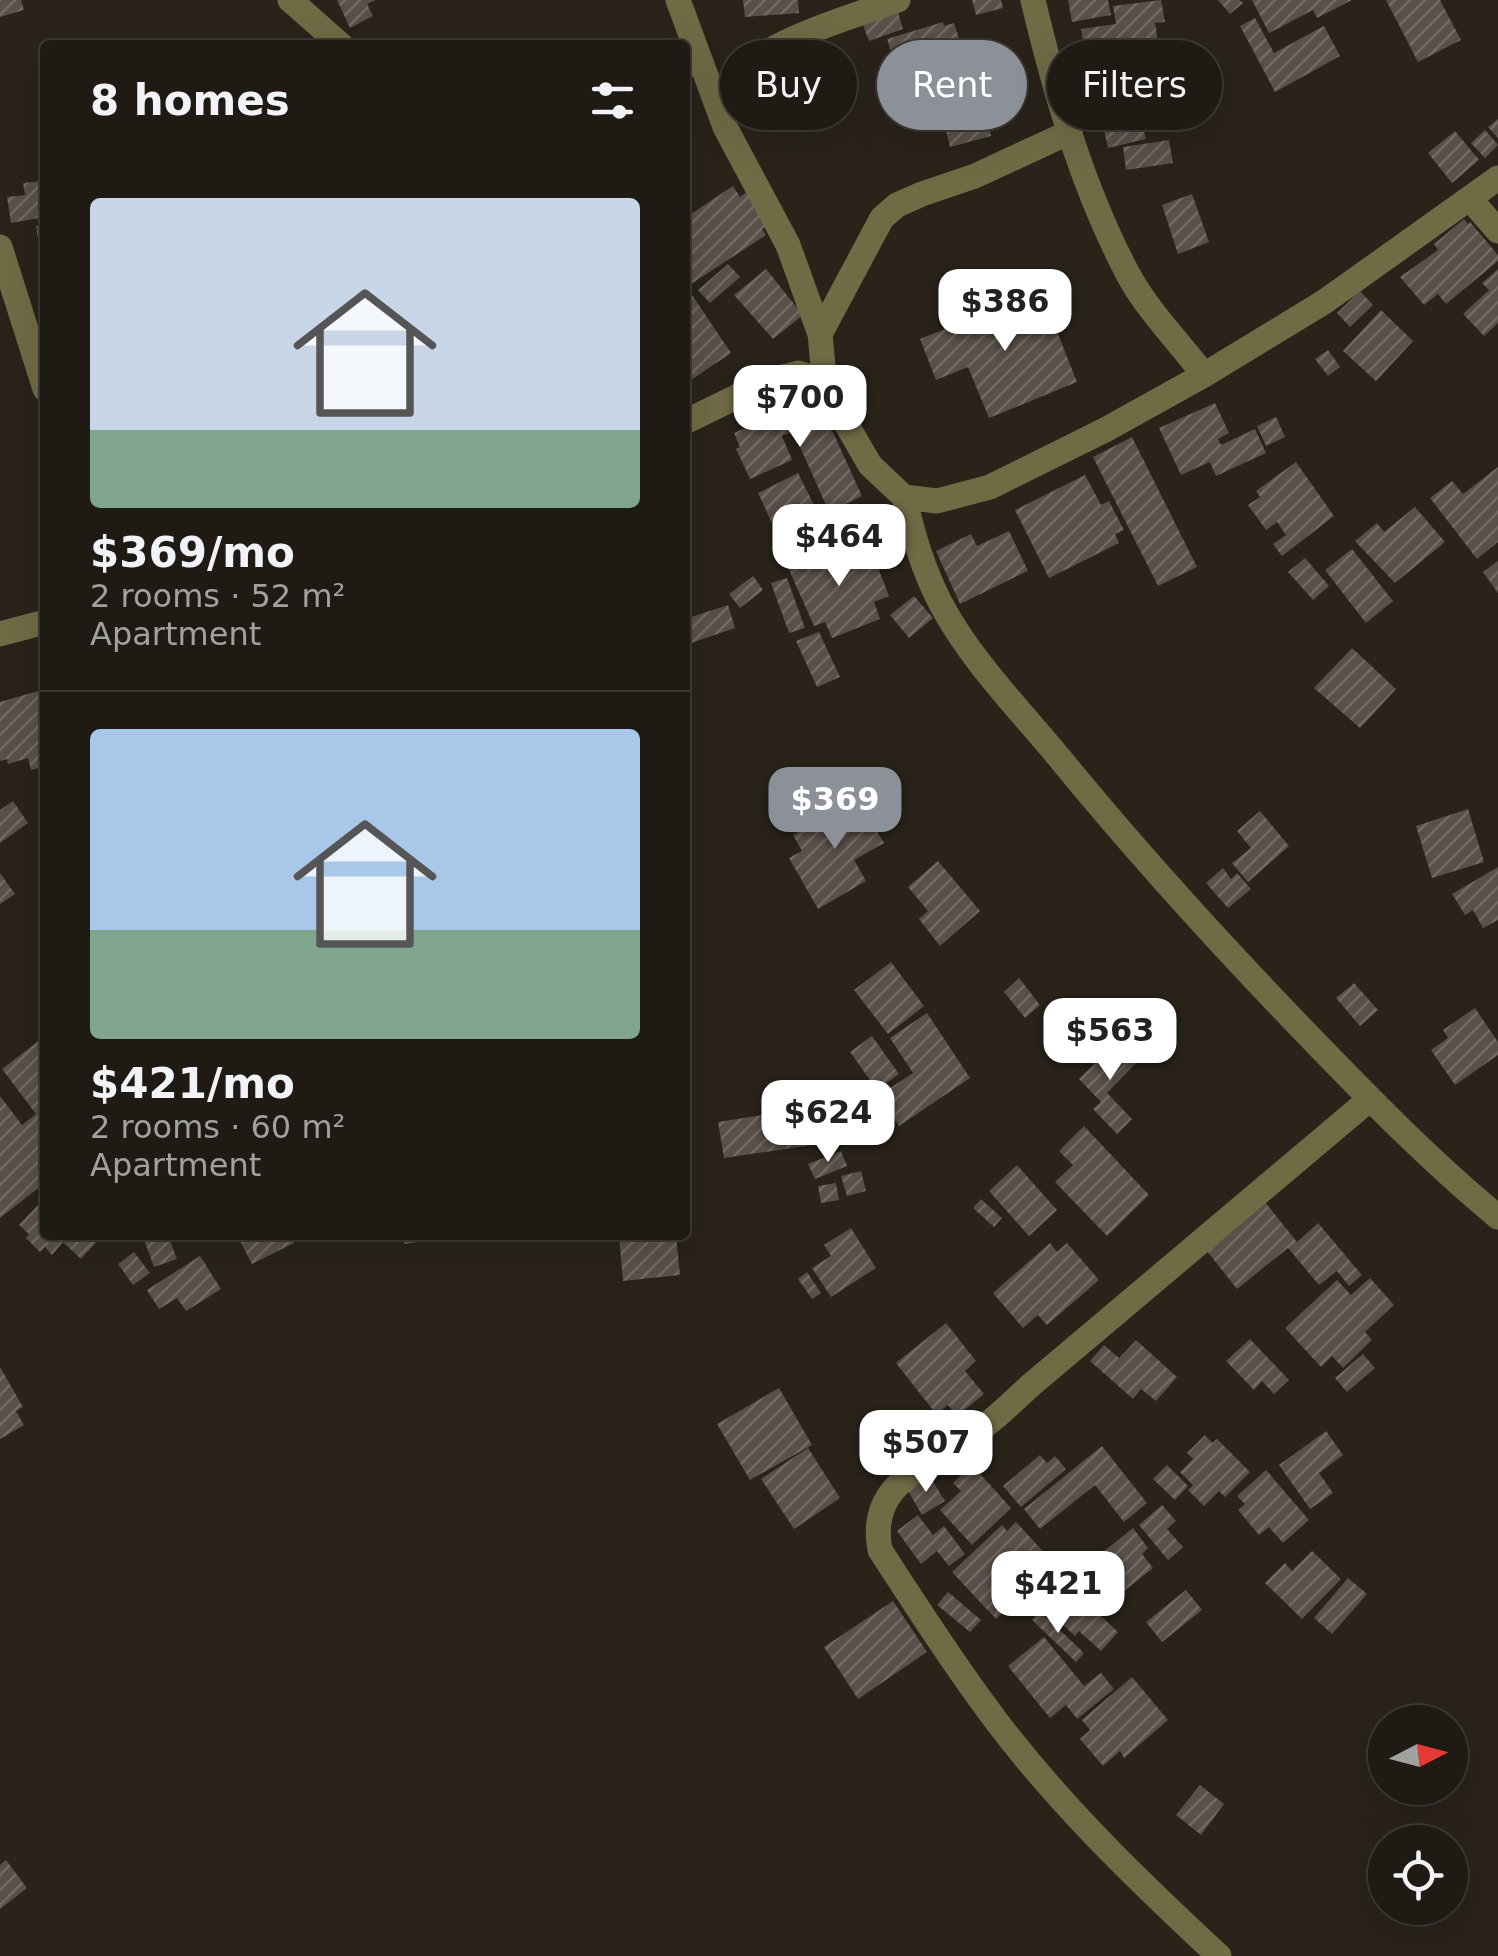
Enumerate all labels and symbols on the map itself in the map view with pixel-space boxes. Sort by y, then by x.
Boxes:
pin: $386 [946,269,1064,354]
pin: $700 [741,365,859,450]
pin: $464 [780,504,898,589]
pin: $369 [776,767,894,852]
pin: $563 [1051,998,1169,1083]
pin: $624 [769,1080,887,1165]
pin: $507 [867,1410,985,1495]
pin: $421 [999,1551,1117,1636]
north arrow [1368,1705,1468,1805]

